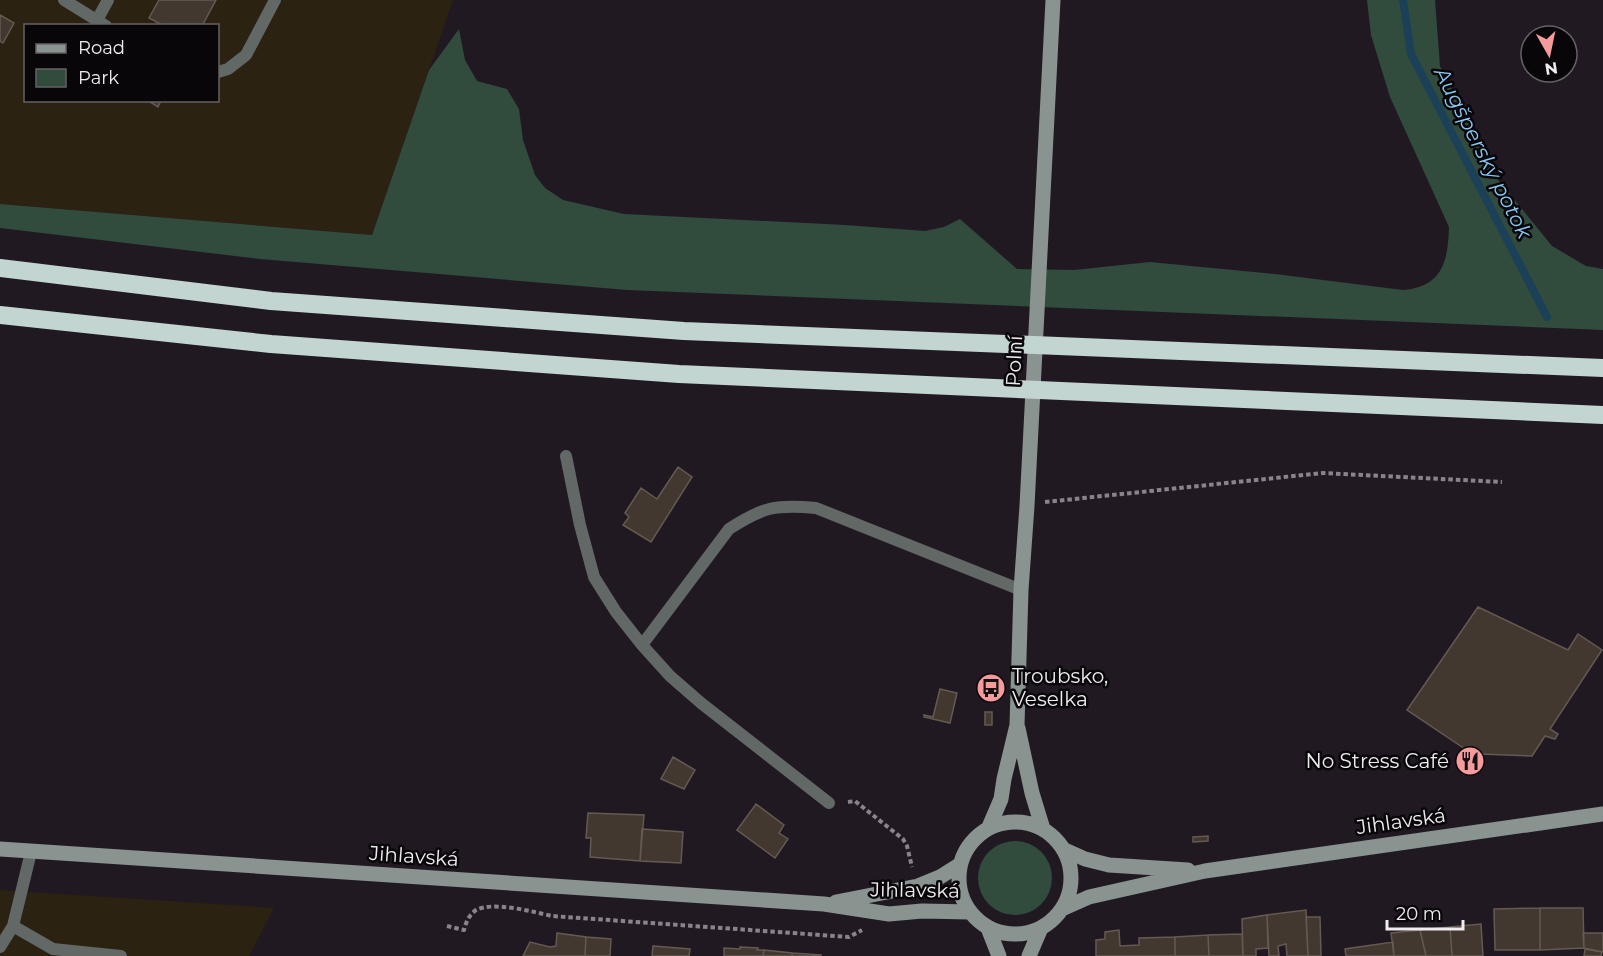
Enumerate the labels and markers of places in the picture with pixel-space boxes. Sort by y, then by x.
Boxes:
place label: Troubsko, Veselka [1012,664,1108,711]
bus stop icon: Troubsko, Veselka [975,672,1007,704]
restaurant icon: No Stress Café [1454,745,1486,777]
place label: No Stress Café [1305,749,1449,773]

